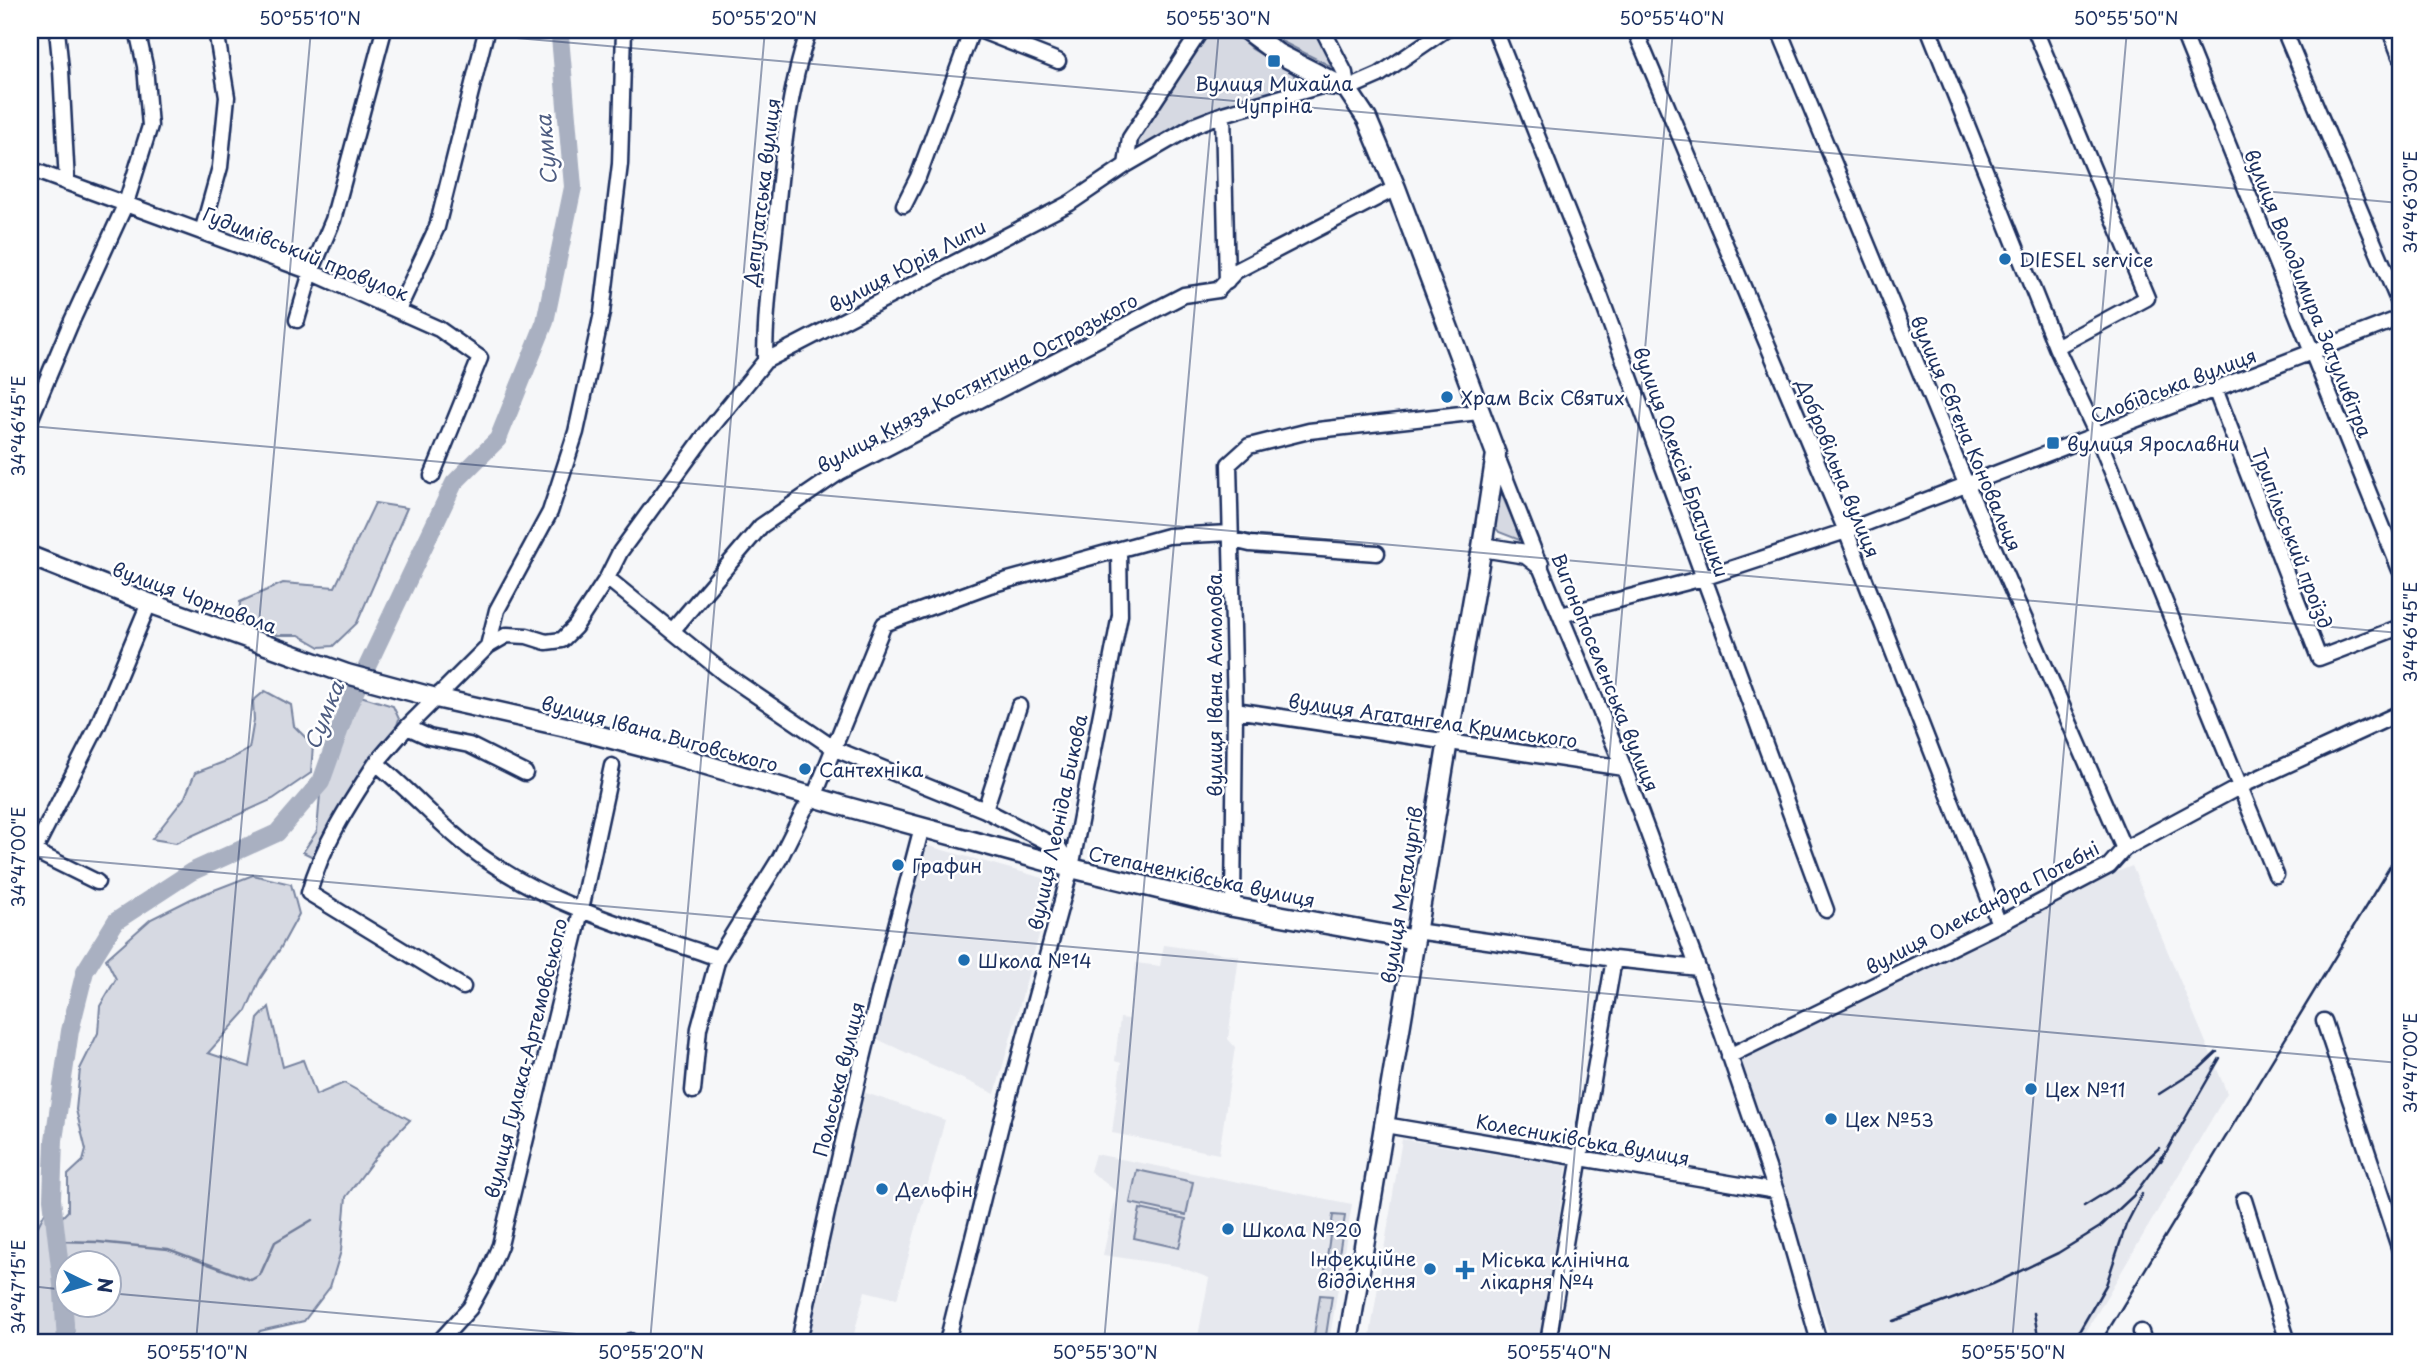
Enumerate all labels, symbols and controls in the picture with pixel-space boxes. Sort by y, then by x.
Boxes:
text: 50°55'10"N [259,4,361,31]
text: 50°55'20"N [711,4,817,31]
text: 50°55'30"N [1165,4,1271,31]
text: 50°55'40"N [1619,4,1725,31]
text: 50°55'50"N [2073,4,2179,31]
marker: Вулиця Михайла Чупріна [1266,53,1282,69]
place label: Вулиця Михайла Чупріна [1195,69,1353,119]
street label: Депутатська вулиця [735,96,786,289]
water label: Сумка [526,113,564,187]
street label: вулиця Володимира Затуливітра [2238,145,2380,441]
text: 34°46'30"E [2396,150,2423,254]
street label: Гудимівський провулок [199,199,414,307]
street label: вулиця Юрія Липи [823,212,991,318]
place label: DIESEL service [2019,245,2153,273]
marker: DIESEL service [1997,251,2013,267]
street label: вулиця Князя Костянтина Острозького [812,285,1142,479]
street label: вулиця Євгена Коновальця [1905,311,2029,555]
street label: Слобідська вулиця [2086,340,2260,430]
street label: вулиця Олексія Братушки [1627,343,1737,581]
street label: Добровільна вулиця [1790,374,1888,562]
text: 34°46'45"E [4,375,31,477]
place label: Храм Всіх Святих [1461,383,1625,411]
marker: Храм Всіх Святих [1439,389,1455,405]
place label: вулиця Ярославни [2067,429,2240,457]
marker: вулиця Ярославни [2045,435,2061,451]
street label: Трипільський проїзд [2246,444,2340,632]
street label: Вигонопоселенська вулиця [1545,548,1667,796]
street label: вулиця Чорновола [109,554,281,640]
street label: вулиця Івана Асмолова [1200,573,1228,797]
text: 34°46'45"E [2396,581,2423,683]
water label: Сумка [295,675,351,754]
street label: вулиця Агатангела Кримського [1287,686,1579,754]
street label: вулиця Івана Виговського [538,688,782,778]
street label: вулиця Леоніда Бикова [1020,711,1094,933]
place label: Сантехніка [819,755,924,783]
marker: Сантехніка [797,761,813,777]
street label: вулиця Металургів [1373,805,1429,985]
text: 34°47'00"E [4,806,31,908]
street label: вулиця Олександра Потебні [1860,833,2104,981]
street label: Степаненківська вулиця [1086,838,1318,914]
place label: Графин [912,851,982,879]
marker: Графин [890,857,906,873]
street label: вулиця Гулака-Артемовського [477,915,573,1201]
place label: Школа №14 [978,946,1092,974]
marker: Школа №14 [956,952,972,968]
street label: Польська вулиця [805,999,871,1159]
text: 34°47'00"E [2396,1012,2423,1114]
place label: Цех №11 [2045,1075,2125,1103]
marker: Цех №11 [2023,1081,2039,1097]
place label: Цех №53 [1845,1105,1934,1133]
street label: Колесниківська вулиця [1474,1106,1692,1172]
marker: Цех №53 [1823,1111,1839,1127]
place label: Дельфін [895,1175,973,1203]
marker: Дельфін [874,1181,890,1197]
place label: Школа №20 [1242,1215,1362,1243]
marker: Школа №20 [1220,1221,1236,1237]
text: 34°47'15"E [4,1239,31,1335]
place label: Інфекційне відділення [1310,1244,1416,1294]
place label: Міська клінічна лікарня №4 [1480,1245,1629,1295]
north arrow [52,1250,122,1320]
marker: Міська клінічна лікарня №4 [1455,1260,1475,1280]
marker: Інфекційне відділення [1422,1261,1438,1277]
text: N [91,1277,121,1294]
text: 50°55'10"N [146,1338,248,1365]
text: 50°55'20"N [598,1338,704,1365]
text: 50°55'30"N [1052,1338,1158,1365]
text: 50°55'40"N [1506,1338,1612,1365]
text: 50°55'50"N [1960,1338,2066,1365]

